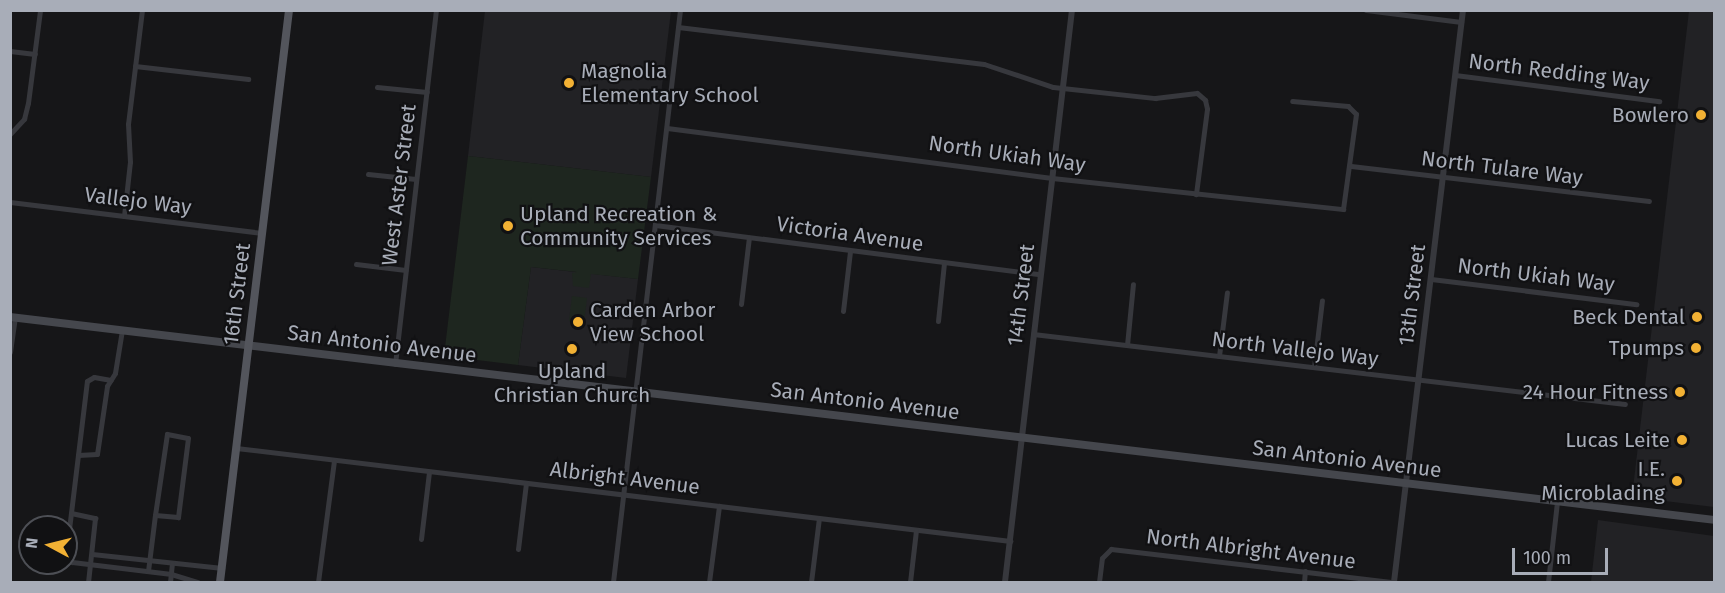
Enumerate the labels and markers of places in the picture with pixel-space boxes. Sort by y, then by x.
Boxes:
place label: Magnolia Elementary School [581,58,759,108]
marker: Magnolia Elementary School [562,76,576,90]
place label: Bowlero [1612,102,1689,128]
marker: Bowlero [1694,108,1708,122]
place label: Upland Recreation & Community Services [520,201,717,251]
marker: Upland Recreation & Community Services [501,219,515,233]
place label: Carden Arbor View School [590,297,715,347]
place label: Beck Dental [1572,304,1685,330]
marker: Beck Dental [1690,310,1704,324]
marker: Carden Arbor View School [571,315,585,329]
place label: Tpumps [1609,335,1684,361]
marker: Tpumps [1689,341,1703,355]
marker: Upland Christian Church [565,342,579,356]
place label: Upland Christian Church [494,358,650,408]
place label: 24 Hour Fitness [1523,379,1668,405]
marker: 24 Hour Fitness [1673,385,1687,399]
place label: Lucas Leite [1565,427,1670,453]
marker: Lucas Leite [1675,433,1689,447]
place label: I.E. Microblading [1541,456,1665,506]
marker: I.E. Microblading [1670,474,1684,488]

